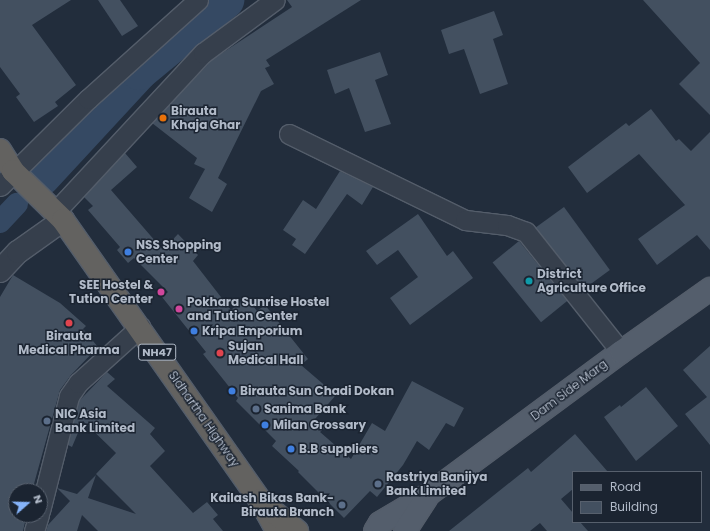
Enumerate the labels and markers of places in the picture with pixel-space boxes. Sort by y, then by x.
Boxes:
place label: Birauta Khaja Ghar [171,104,240,132]
marker: Birauta Khaja Ghar [158,113,168,123]
place label: NSS Shopping Center [136,238,222,266]
marker: NSS Shopping Center [123,247,133,257]
place label: District Agriculture Office [537,267,646,295]
marker: District Agriculture Office [524,276,534,286]
place label: SEE Hostel & Tution Center [69,278,153,306]
marker: SEE Hostel & Tution Center [156,287,166,297]
place label: Pokhara Sunrise Hostel and Tution Center [187,295,329,323]
marker: Pokhara Sunrise Hostel and Tution Center [174,304,184,314]
marker: Birauta Medical Pharma [64,318,74,328]
place label: Kripa Emporium [202,324,302,338]
marker: Kripa Emporium [189,326,199,336]
place label: Birauta Medical Pharma [18,329,120,357]
place label: Sujan Medical Hall [228,339,304,367]
marker: Sujan Medical Hall [215,348,225,358]
place label: Birauta Sun Chadi Dokan [240,384,394,398]
marker: Birauta Sun Chadi Dokan [227,386,237,396]
place label: Sanima Bank [264,402,346,416]
marker: Sanima Bank [251,404,261,414]
place label: NIC Asia Bank Limited [55,407,135,435]
marker: NIC Asia Bank Limited [42,416,52,426]
place label: Milan Grossary [273,418,366,432]
marker: Milan Grossary [260,420,270,430]
place label: B.B suppliers [299,442,378,456]
marker: B.B suppliers [286,444,296,454]
place label: Rastriya Banijya Bank Limited [386,470,487,498]
marker: Rastriya Banijya Bank Limited [373,479,383,489]
place label: Kailash Bikas Bank- Birauta Branch [210,491,334,519]
marker: Kailash Bikas Bank- Birauta Branch [337,500,347,510]

